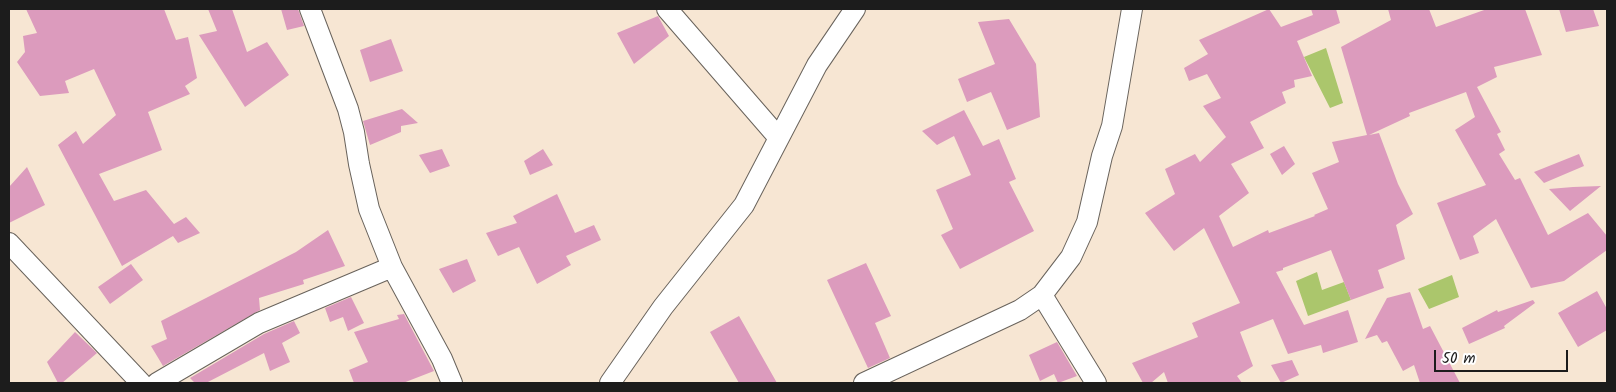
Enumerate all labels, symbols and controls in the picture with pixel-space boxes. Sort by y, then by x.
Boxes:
scale bar [1436,340,1570,372]
text: 50 m [1442,347,1476,371]

